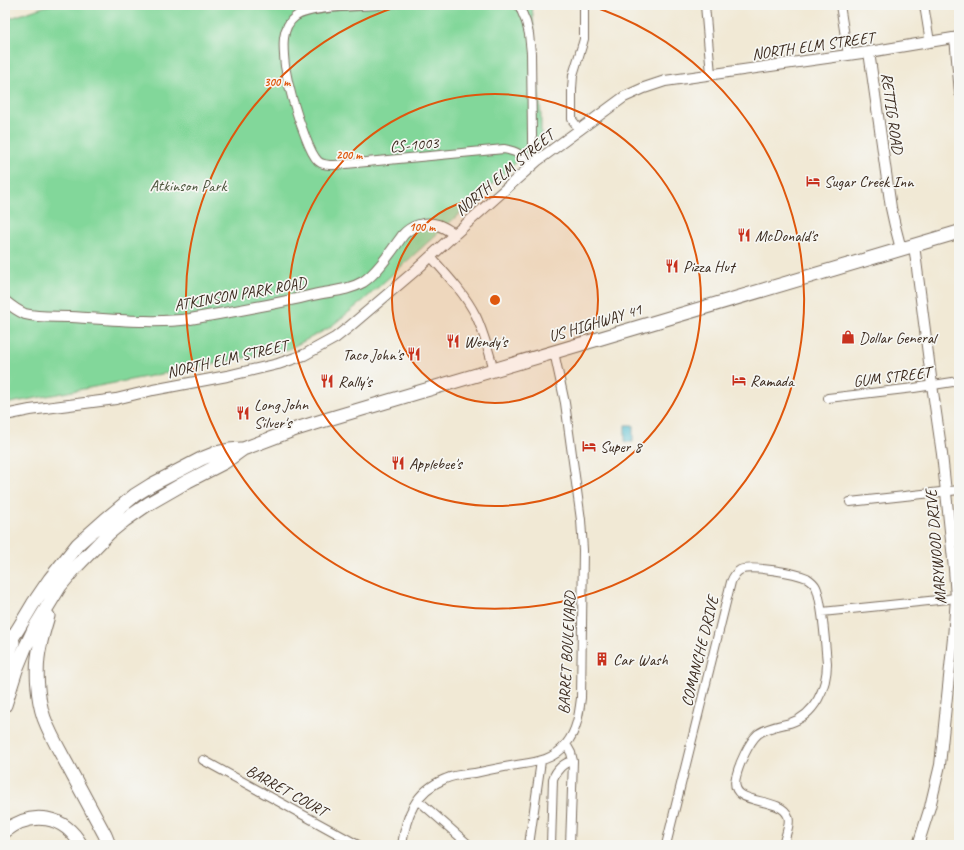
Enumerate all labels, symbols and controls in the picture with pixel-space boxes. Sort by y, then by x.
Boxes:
street label: NORTH ELM STREET [751,27,879,64]
street label: RETTIG ROAD [876,71,908,157]
text: 300 m [264,74,291,90]
street label: NORTH ELM STREET [451,123,561,220]
street label: CS-1003 [389,133,441,157]
text: 200 m [336,147,363,163]
place label: Sugar Creek Inn [824,172,914,192]
hotel icon: Sugar Creek Inn [805,173,821,189]
park label: Atkinson Park [150,176,227,196]
text: 100 m [409,219,436,235]
place label: McDonald's [755,226,819,246]
restaurant icon: McDonald's [736,227,752,243]
place label: Pizza Hut [683,257,737,277]
restaurant icon: Pizza Hut [664,258,680,274]
street label: ATKINSON PARK ROAD [173,272,309,315]
centre of rings [488,293,502,307]
street label: US HIGHWAY 41 [546,299,645,347]
place label: Dollar General [859,328,939,348]
shop icon: Dollar General [840,329,856,345]
place label: Wendy's [464,332,509,352]
restaurant icon: Wendy's [445,333,461,349]
street label: NORTH ELM STREET [165,335,293,383]
place label: Taco John's [343,345,405,365]
restaurant icon: Taco John's [406,346,422,362]
street label: GUM STREET [852,362,937,392]
place label: Ramada [750,371,795,391]
place label: Rally's [338,372,373,392]
hotel icon: Ramada [731,372,747,388]
restaurant icon: Rally's [319,373,335,389]
place label: Long John Silver's [254,395,309,433]
restaurant icon: Long John Silver's [235,405,251,421]
place label: Super 8 [600,437,643,457]
hotel icon: Super 8 [581,438,597,454]
place label: Applebee's [409,454,463,474]
restaurant icon: Applebee's [390,455,406,471]
street label: MARYWOOD DRIVE [921,487,951,605]
street label: BARRET BOULEVARD [554,590,580,715]
street label: COMANCHE DRIVE [677,592,724,708]
place label: Car Wash [613,650,669,670]
building icon: Car Wash [594,651,610,667]
street label: BARRET COURT [242,760,334,823]

